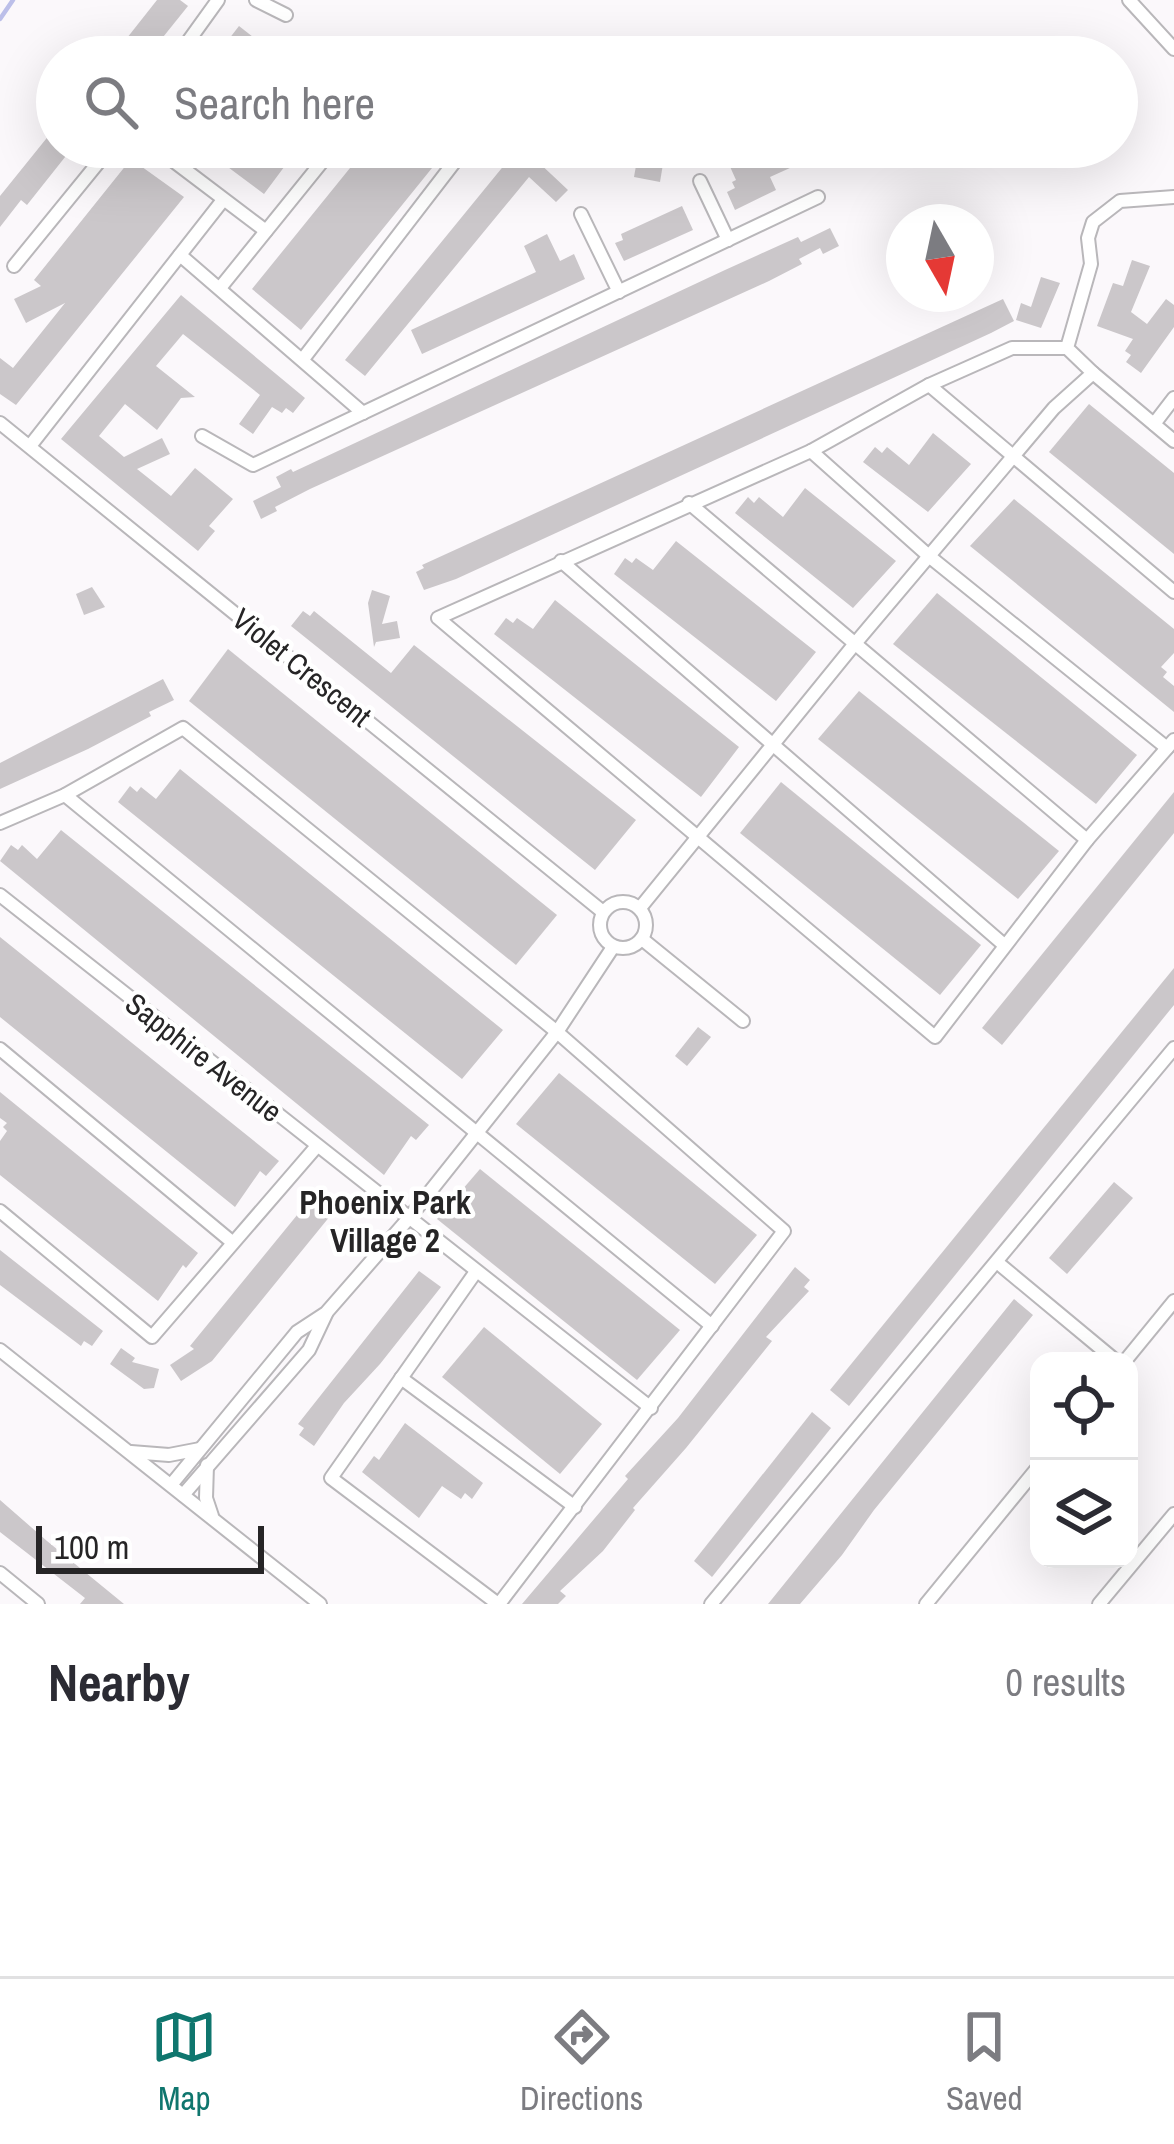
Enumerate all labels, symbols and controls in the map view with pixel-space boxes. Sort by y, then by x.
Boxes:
search box [36,36,1138,168]
icon: search [78,69,144,135]
text: Search here [174,72,375,133]
north arrow [886,204,994,312]
street label: Violet Crescent [224,599,380,735]
street label: Sapphire Avenue [117,983,291,1131]
district label: Phoenix Park Village 2 [299,1180,472,1262]
map controls [1030,1352,1138,1568]
button: locate [1030,1352,1138,1460]
button: layers [1030,1460,1138,1568]
scale bar [36,1520,264,1573]
text: 100 m [54,1525,129,1569]
text: Nearby [48,1648,190,1717]
text: 0 results [1005,1656,1126,1708]
tab: Map [151,2004,217,2120]
tab: Directions [520,2004,643,2120]
tab: Saved [946,2004,1023,2120]

